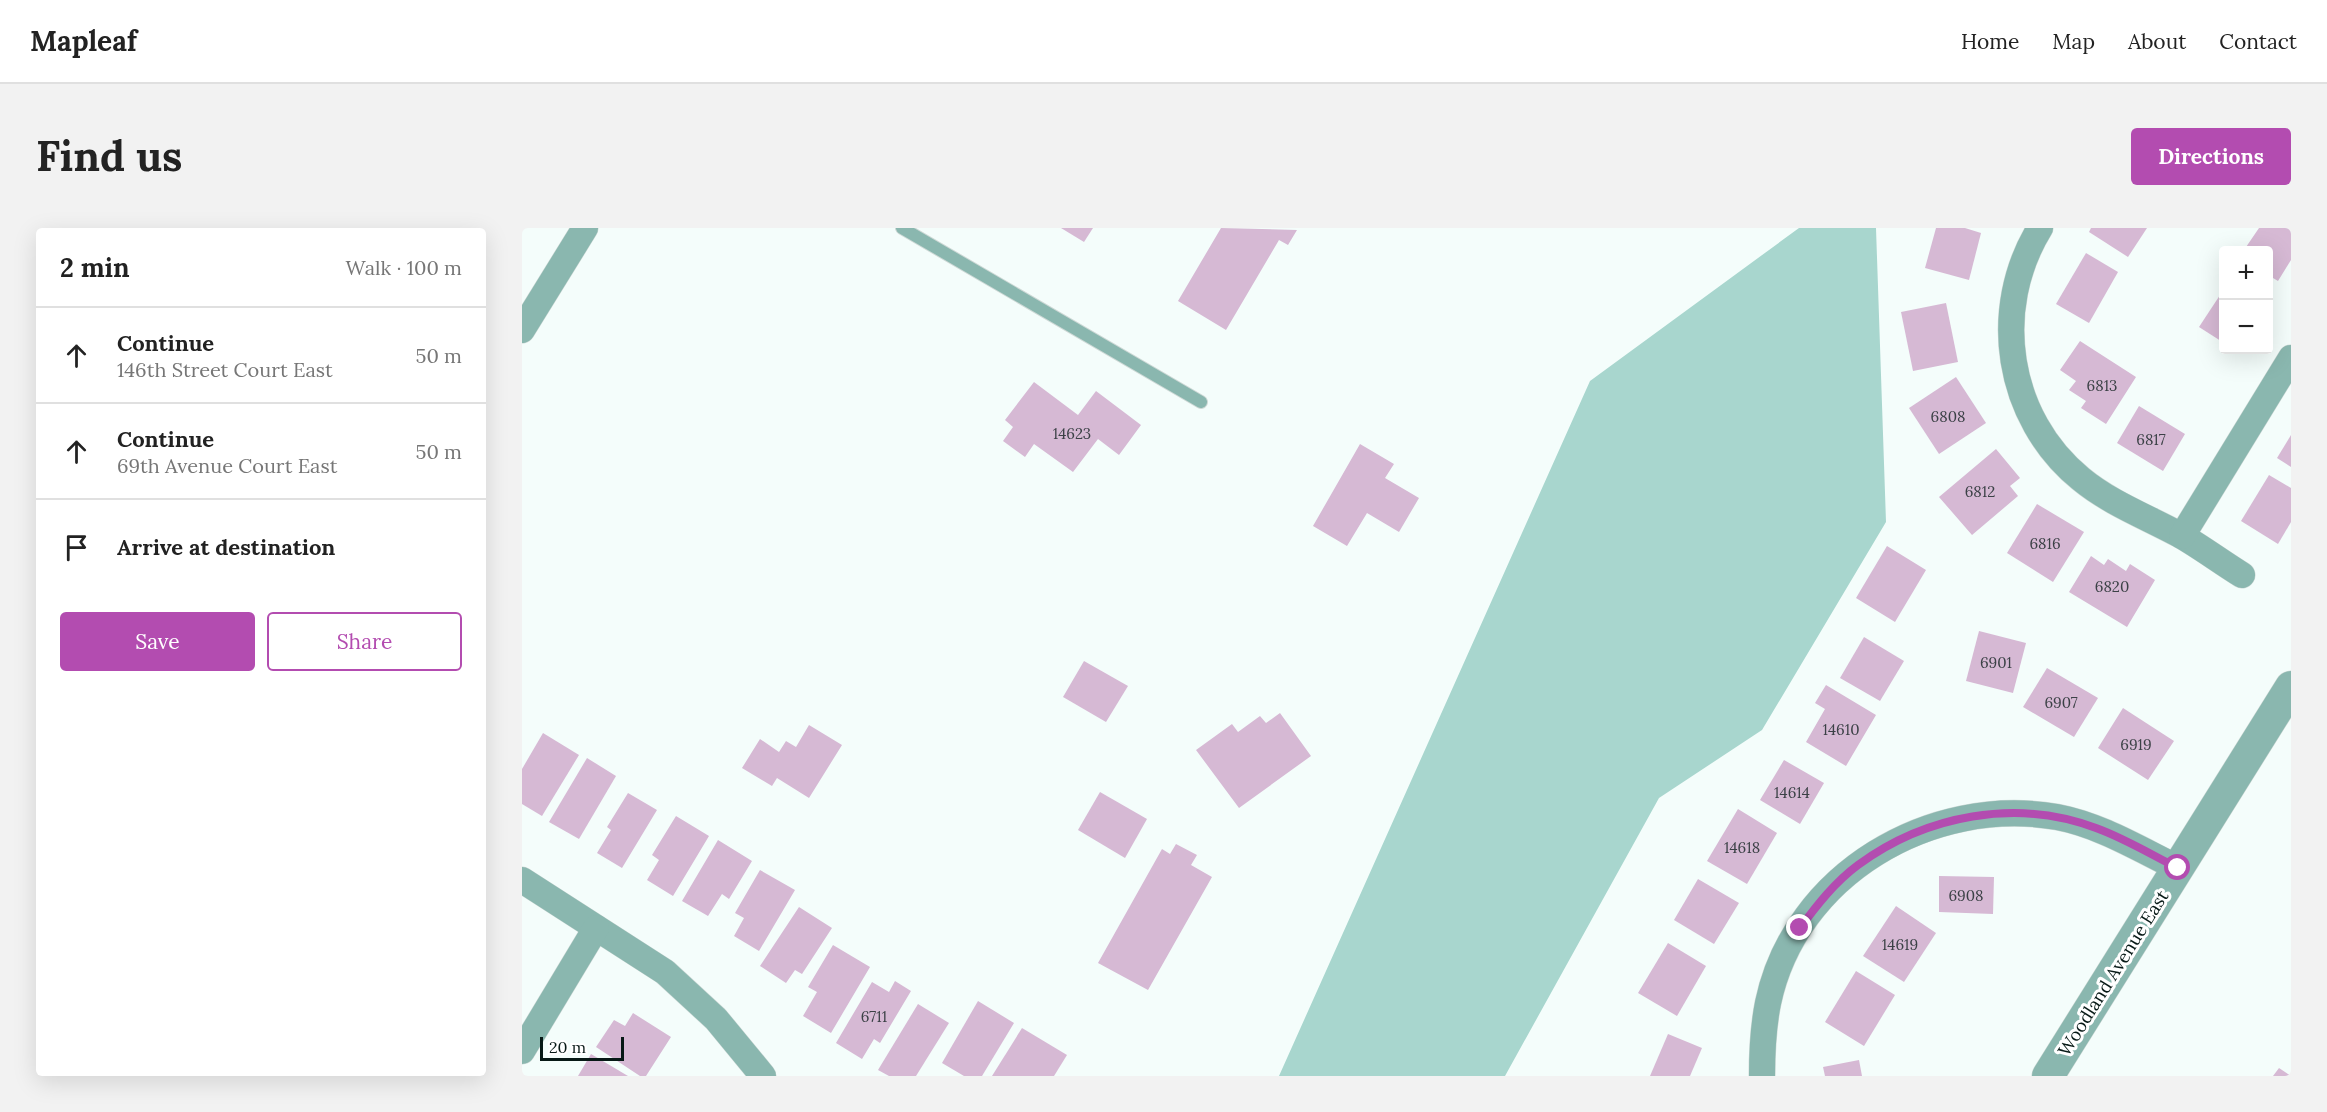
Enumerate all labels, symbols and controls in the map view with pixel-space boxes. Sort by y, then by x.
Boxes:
text: Mapleaf [30,23,137,59]
text: Home [1961,28,2019,55]
text: Map [2052,28,2095,55]
text: About [2128,28,2186,55]
text: Contact [2219,28,2297,55]
button: Directions [2131,128,2291,185]
text: Find us [36,129,182,183]
map controls [2219,246,2273,354]
button: + [2219,246,2273,300]
text: 2 min [60,251,130,284]
text: Walk · 100 m [346,255,462,280]
button: − [2219,300,2273,354]
text: Continue [117,329,214,357]
icon: ahead [60,339,93,372]
text: 50 m [416,343,462,368]
text: 146th Street Court East [117,357,333,382]
house number: 6813 [2087,376,2117,395]
house number: 6808 [1931,407,1965,426]
house number: 14623 [1053,424,1091,443]
text: Continue [117,425,214,453]
house number: 6817 [2136,430,2166,449]
icon: ahead [60,435,93,468]
text: 50 m [416,439,462,464]
text: 69th Avenue Court East [117,453,337,478]
house number: 6812 [1965,482,1995,501]
icon: arrive [60,531,93,564]
text: Arrive at destination [117,533,335,561]
house number: 6816 [2029,534,2061,553]
house number: 6820 [2095,577,2129,596]
button: Save [60,612,255,671]
button: Share [267,612,462,671]
house number: 6901 [1980,653,2012,672]
house number: 6907 [2044,693,2078,712]
house number: 14610 [1822,720,1860,739]
house number: 6919 [2120,735,2152,754]
house number: 14614 [1774,783,1810,802]
house number: 14618 [1724,838,1760,857]
route start [2164,854,2190,880]
house number: 6908 [1948,886,1984,905]
street label: Woodland Avenue East [2053,886,2173,1060]
route end [1786,914,1812,940]
house number: 14619 [1882,935,1918,954]
house number: 6711 [861,1007,887,1026]
scale bar [540,1034,624,1062]
text: 20 m [549,1037,586,1057]

